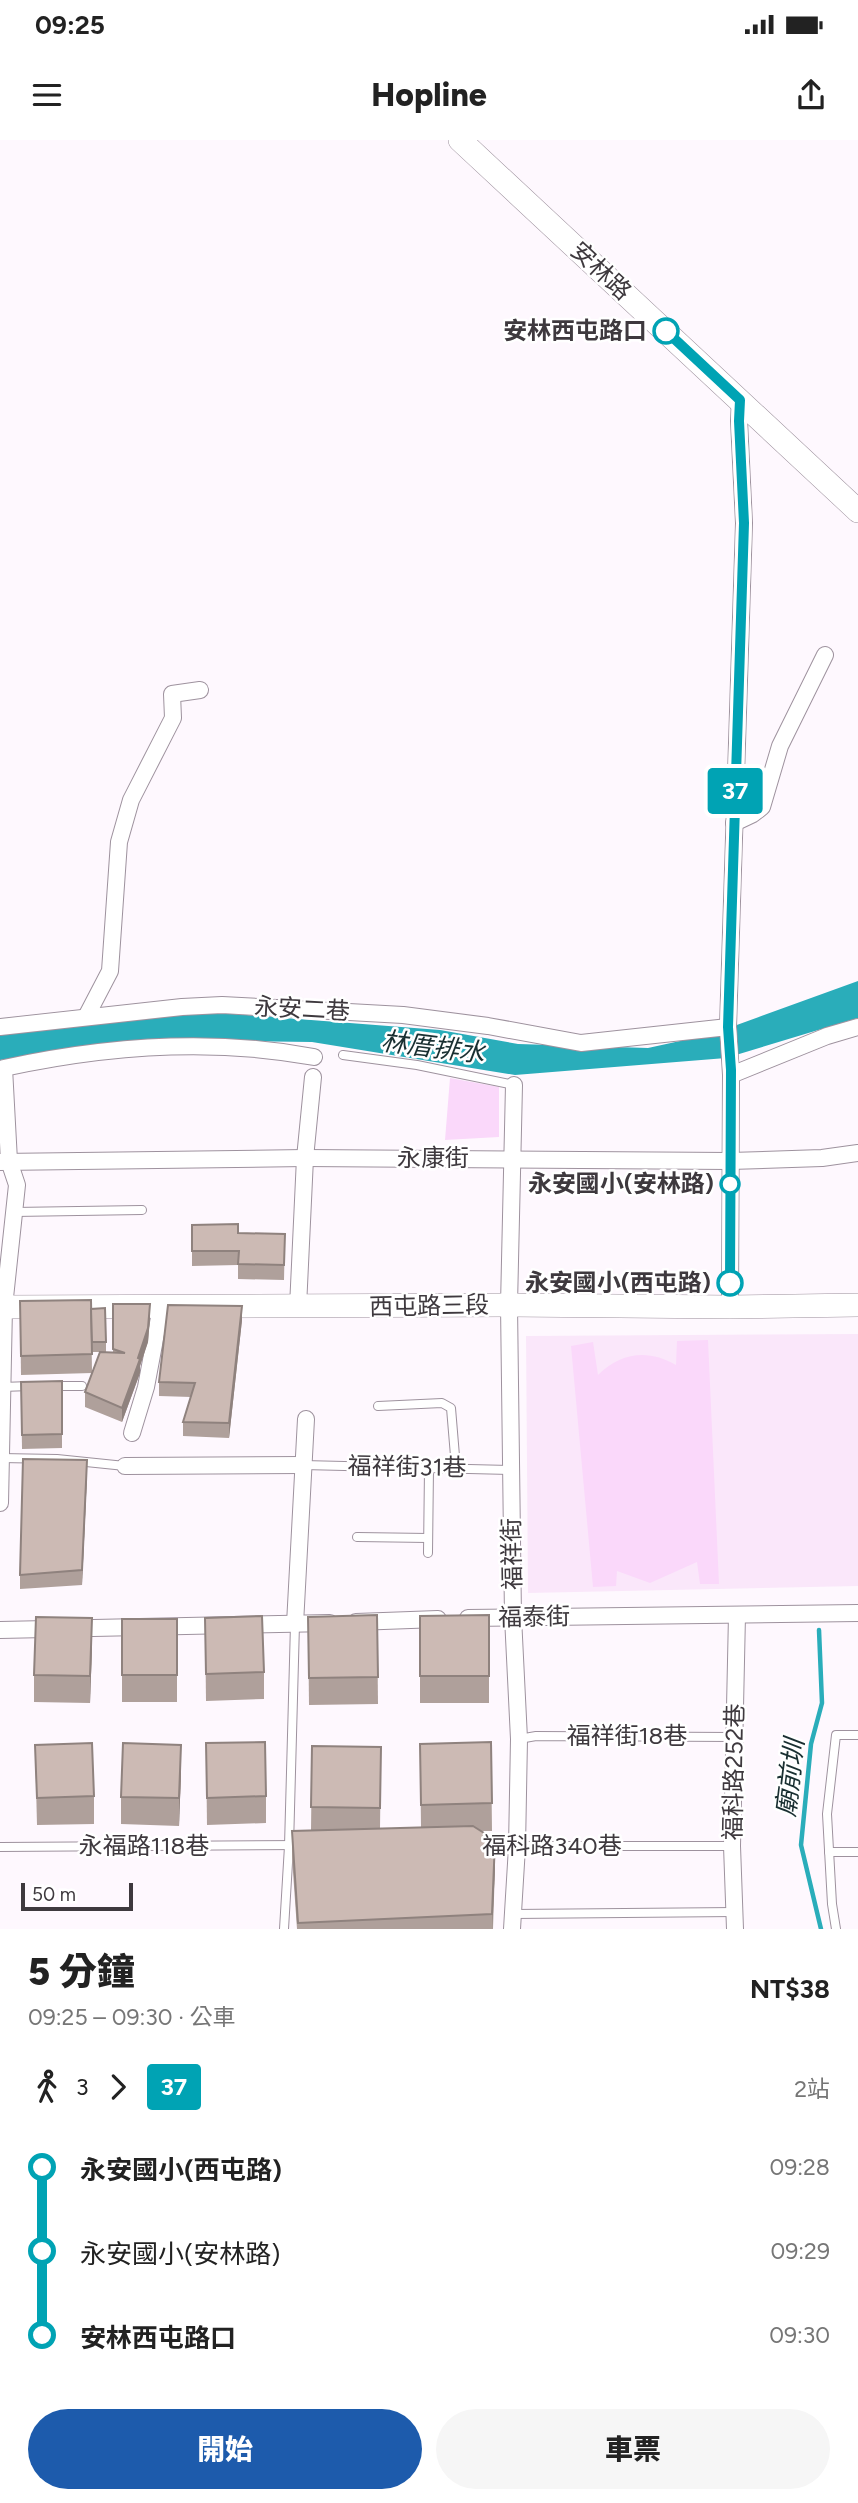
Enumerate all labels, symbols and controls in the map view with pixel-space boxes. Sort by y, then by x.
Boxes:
text: 09:25 [35,9,105,41]
icon: menu [28,76,66,114]
text: Hopline [371,76,487,114]
icon: share [792,76,830,114]
street label: 安林路 [565,235,638,306]
place label: 安林西屯路口 [503,316,647,345]
marker: 安林西屯路口 [653,318,679,344]
line badge: 37 [704,768,766,814]
text: 37 [722,776,748,805]
street label: 永安二巷 [253,992,351,1025]
water label: 林厝排水 [379,1025,488,1069]
street label: 永康街 [397,1143,469,1172]
place label: 永安國小(安林路) [528,1169,714,1198]
marker: 永安國小(安林路) [720,1174,740,1194]
place label: 永安國小(西屯路) [525,1268,711,1297]
marker: 永安國小(西屯路) [717,1270,743,1296]
street label: 西屯路三段 [369,1290,489,1321]
street label: 福祥街31巷 [347,1451,467,1482]
street label: 福祥街 [496,1518,527,1590]
street label: 福泰街 [498,1601,570,1632]
street label: 福科路252巷 [718,1703,749,1841]
street label: 福祥街18巷 [567,1721,687,1750]
water label: 廟前圳 [769,1733,811,1819]
street label: 永福路118巷 [79,1831,209,1860]
street label: 福科路340巷 [482,1831,622,1860]
scale bar [21,1880,133,1912]
text: 50 m [32,1883,76,1906]
text: 5 分鐘 [28,1949,135,1995]
text: NT$38 [750,1973,830,2005]
text: 09:25 – 09:30 · 公車 [28,2003,236,2031]
icon: walk [28,2068,66,2106]
icon: forward [99,2068,137,2106]
text: 37 [161,2072,187,2101]
text: 3 [76,2073,89,2101]
text: 2站 [794,2075,830,2103]
text: 09:28 [769,2153,830,2181]
text: 永安國小(西屯路) [80,2154,282,2186]
text: 09:29 [771,2237,830,2265]
text: 永安國小(安林路) [80,2238,280,2270]
text: 09:30 [769,2321,830,2349]
text: 安林西屯路口 [80,2322,236,2354]
button: 開始 [28,2409,422,2489]
button: 車票 [436,2409,830,2489]

